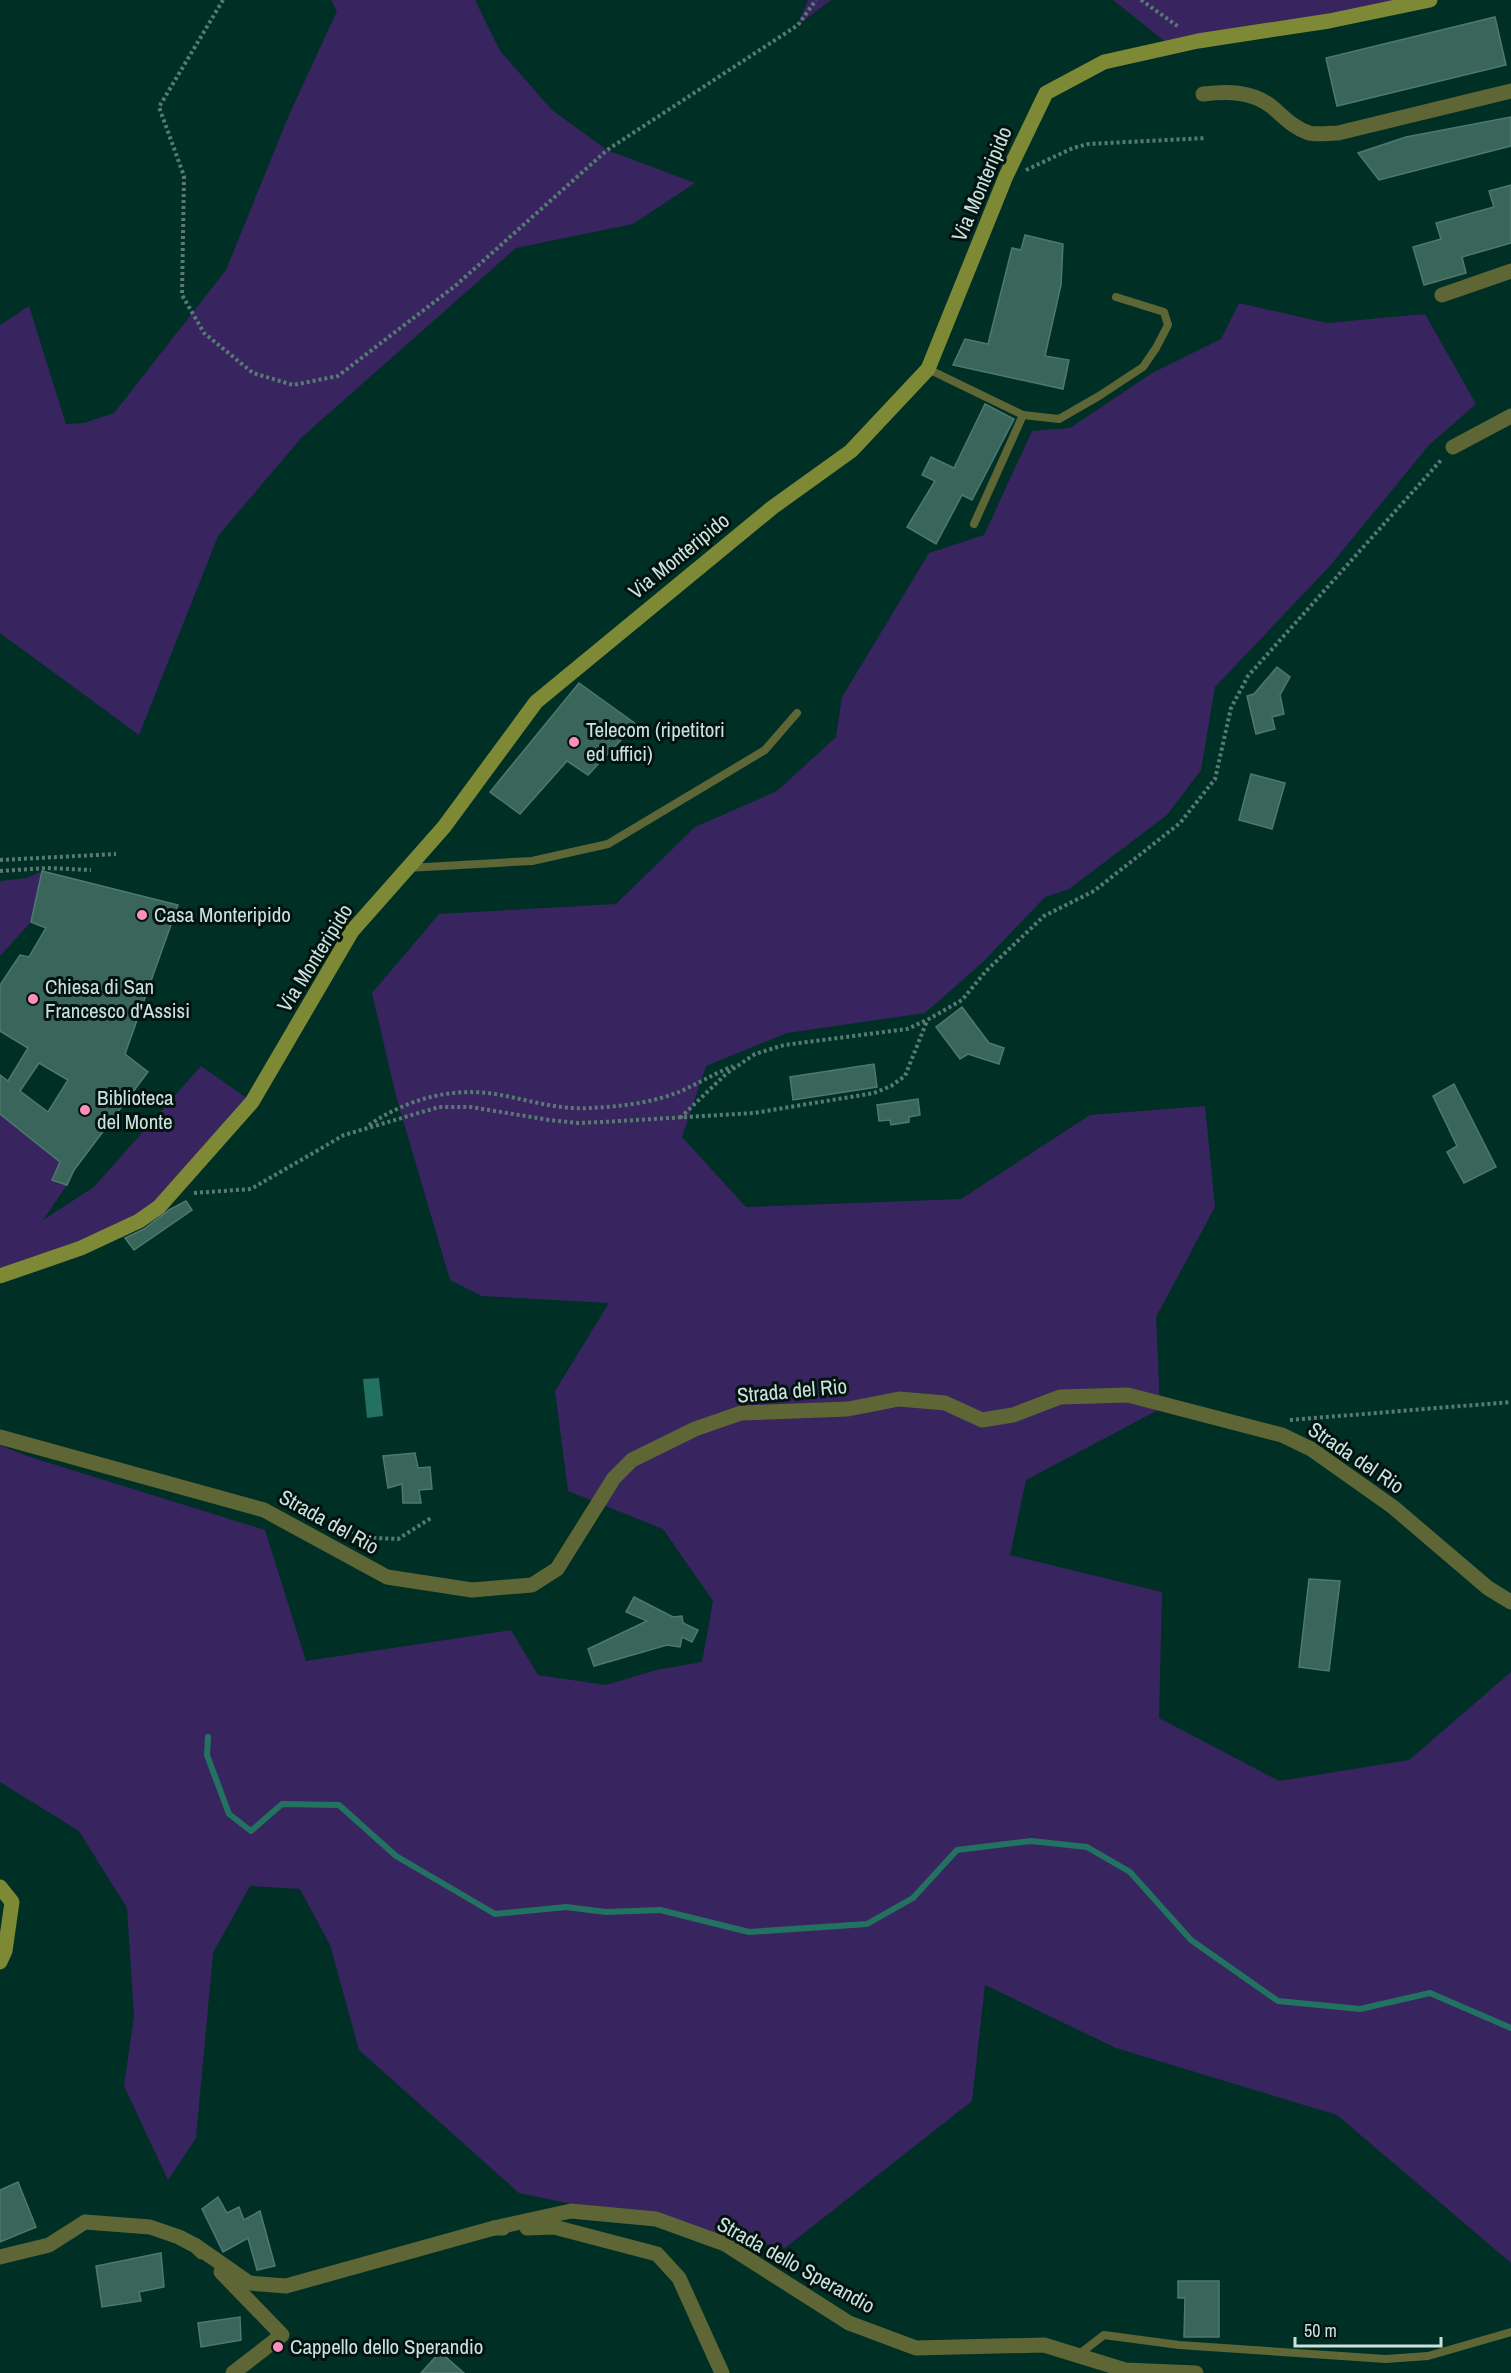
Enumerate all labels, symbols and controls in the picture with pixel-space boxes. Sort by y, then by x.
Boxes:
street label: Via Monteripido [944,122,1019,246]
street label: Via Monteripido [622,506,735,605]
place label: Telecom (ripetitori ed uffici) [586,715,725,768]
marker: Telecom (ripetitori ed uffici) [567,735,581,749]
street label: Via Monteripido [270,898,359,1017]
place label: Casa Monteripido [154,900,291,929]
marker: Casa Monteripido [135,908,149,922]
place label: Chiesa di San Francesco d'Assisi [45,972,190,1025]
marker: Chiesa di San Francesco d'Assisi [26,992,40,1006]
place label: Biblioteca del Monte [97,1083,174,1136]
marker: Biblioteca del Monte [78,1103,92,1117]
street label: Strada del Rio [736,1371,848,1410]
street label: Strada del Rio [1303,1415,1410,1500]
street label: Strada del Rio [274,1482,384,1561]
street label: Strada dello Sperandio [712,2209,880,2320]
scale bar [1295,2310,1440,2348]
text: 50 m [1304,2318,1337,2343]
place label: Cappello dello Sperandio [290,2332,483,2361]
marker: Cappello dello Sperandio [271,2340,285,2354]

